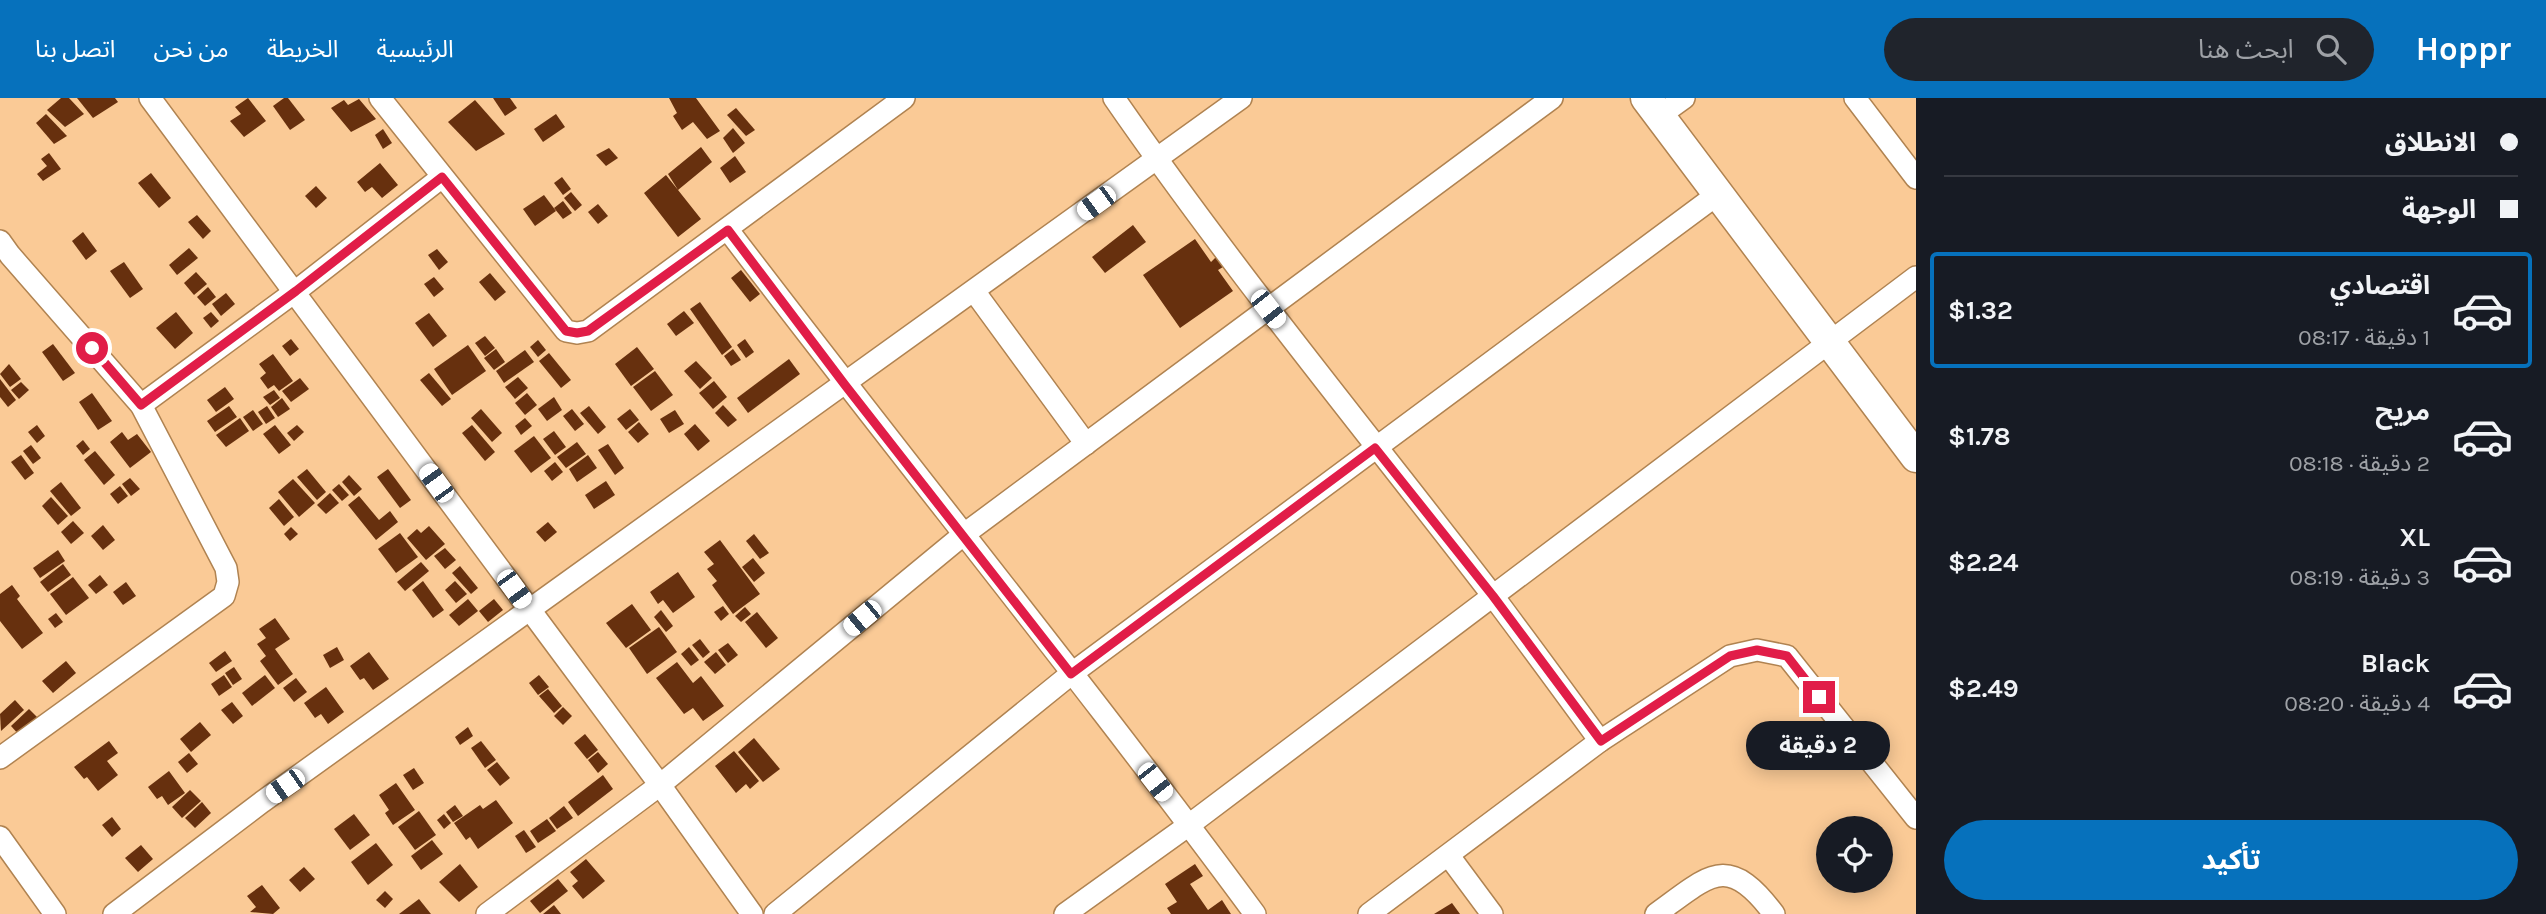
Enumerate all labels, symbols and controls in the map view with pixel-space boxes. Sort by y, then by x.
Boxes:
search box [1884,18,2374,81]
icon: search [2312,30,2350,68]
text: Hoppr [2416,30,2511,68]
text: ابحث هنا [2198,34,2294,65]
text: اتصل بنا [35,35,116,63]
text: من نحن [154,35,229,63]
text: الخريطة [267,35,339,63]
text: الرئيسية [377,35,454,63]
text: الانطلاق [2385,127,2476,158]
car [1073,182,1120,224]
text: الوجهة [2402,194,2476,225]
text: اقتصادي [2330,270,2430,301]
icon: car [2451,279,2514,342]
car [1247,286,1290,332]
text: $1.32 [1948,295,2013,326]
text: 1 دقيقة · 08:17 [2298,324,2430,351]
route start [76,332,108,364]
text: مريح [2375,396,2430,427]
icon: car [2451,405,2514,468]
text: $1.78 [1948,421,2011,452]
text: 2 دقيقة · 08:18 [2289,450,2430,477]
car [416,460,457,506]
text: XL [2399,522,2430,553]
icon: car [2451,531,2514,594]
text: $2.24 [1948,547,2018,578]
text: 3 دقيقة · 08:19 [2289,564,2430,591]
car [494,566,535,612]
car [840,596,885,640]
text: Black [2361,648,2430,679]
icon: car [2451,657,2514,720]
text: $2.49 [1948,673,2019,704]
route end [1803,681,1835,713]
text: 4 دقيقة · 08:20 [2284,690,2430,717]
callout: 2 دقيقة [1747,722,1891,770]
text: 2 دقيقة [1779,732,1857,759]
car [1134,759,1177,805]
car [262,765,309,807]
map controls [1816,816,1893,893]
button: locate [1816,816,1893,893]
button: تأكيد [1944,820,2518,900]

